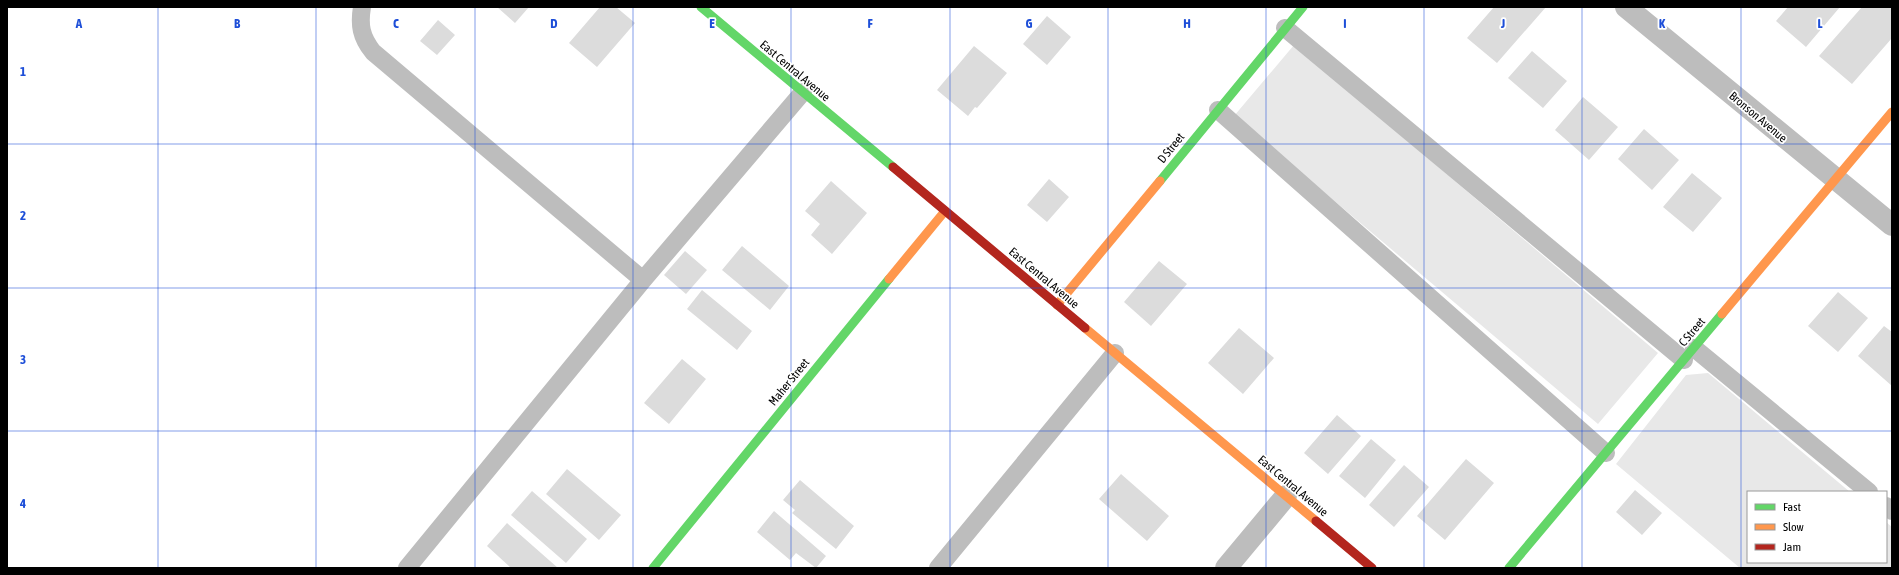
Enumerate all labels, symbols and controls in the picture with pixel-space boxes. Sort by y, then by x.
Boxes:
text: A [75,16,83,31]
text: B [234,16,241,31]
text: C [393,16,399,31]
text: D [550,16,558,31]
text: E [709,16,715,31]
text: F [867,16,873,31]
text: G [1026,16,1033,31]
text: H [1183,16,1191,31]
text: I [1343,16,1347,31]
text: J [1500,16,1505,31]
text: K [1659,16,1666,31]
text: L [1817,16,1823,31]
street label: East Central Avenue [757,38,833,104]
text: 1 [20,64,26,79]
street label: Bronson Avenue [1726,89,1790,145]
street label: D Street [1155,130,1188,166]
text: 2 [20,208,26,223]
street label: East Central Avenue [1006,245,1082,311]
street label: C Street [1676,314,1708,349]
text: 3 [20,352,26,367]
street label: Maher Street [766,355,813,408]
street label: East Central Avenue [1255,453,1331,519]
legend [1747,491,1887,563]
text: 4 [19,496,26,511]
text: Fast [1783,500,1801,514]
text: Slow [1783,520,1804,534]
text: Jam [1783,540,1801,554]

